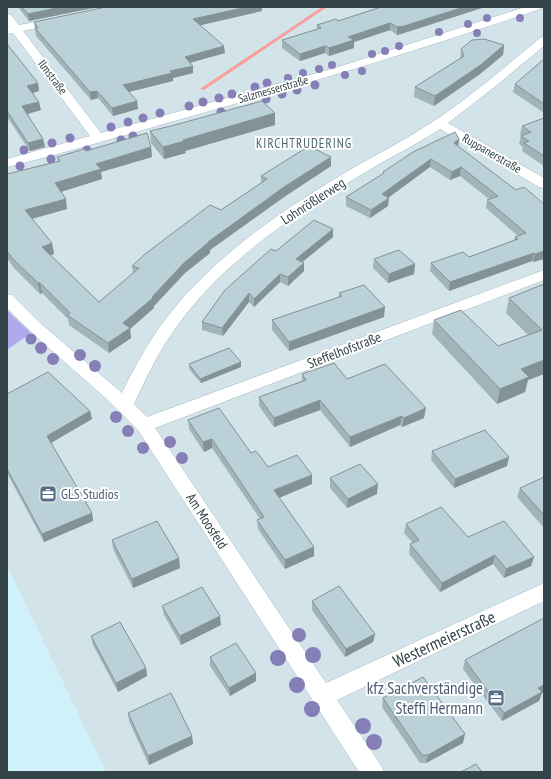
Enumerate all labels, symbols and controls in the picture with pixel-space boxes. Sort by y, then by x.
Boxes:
street label: Ilmstraße [35,57,71,97]
street label: Salzmesserstraße [236,72,310,106]
street label: Ruppanerstraße [460,130,524,176]
district label: KIRCHTRUDERING [256,135,352,152]
street label: Lohnrößlerweg [277,174,349,228]
street label: Steffelhofstraße [304,328,384,372]
office icon: GLS Studios [38,484,58,504]
place label: GLS Studios [61,485,119,503]
street label: Am Moosfeld [182,490,232,552]
street label: Westermeierstraße [389,606,499,672]
place label: kfz Sachverständige Steffi Hermann [367,677,483,719]
office icon: kfz Sachverständige Steffi Hermann [486,688,506,708]

